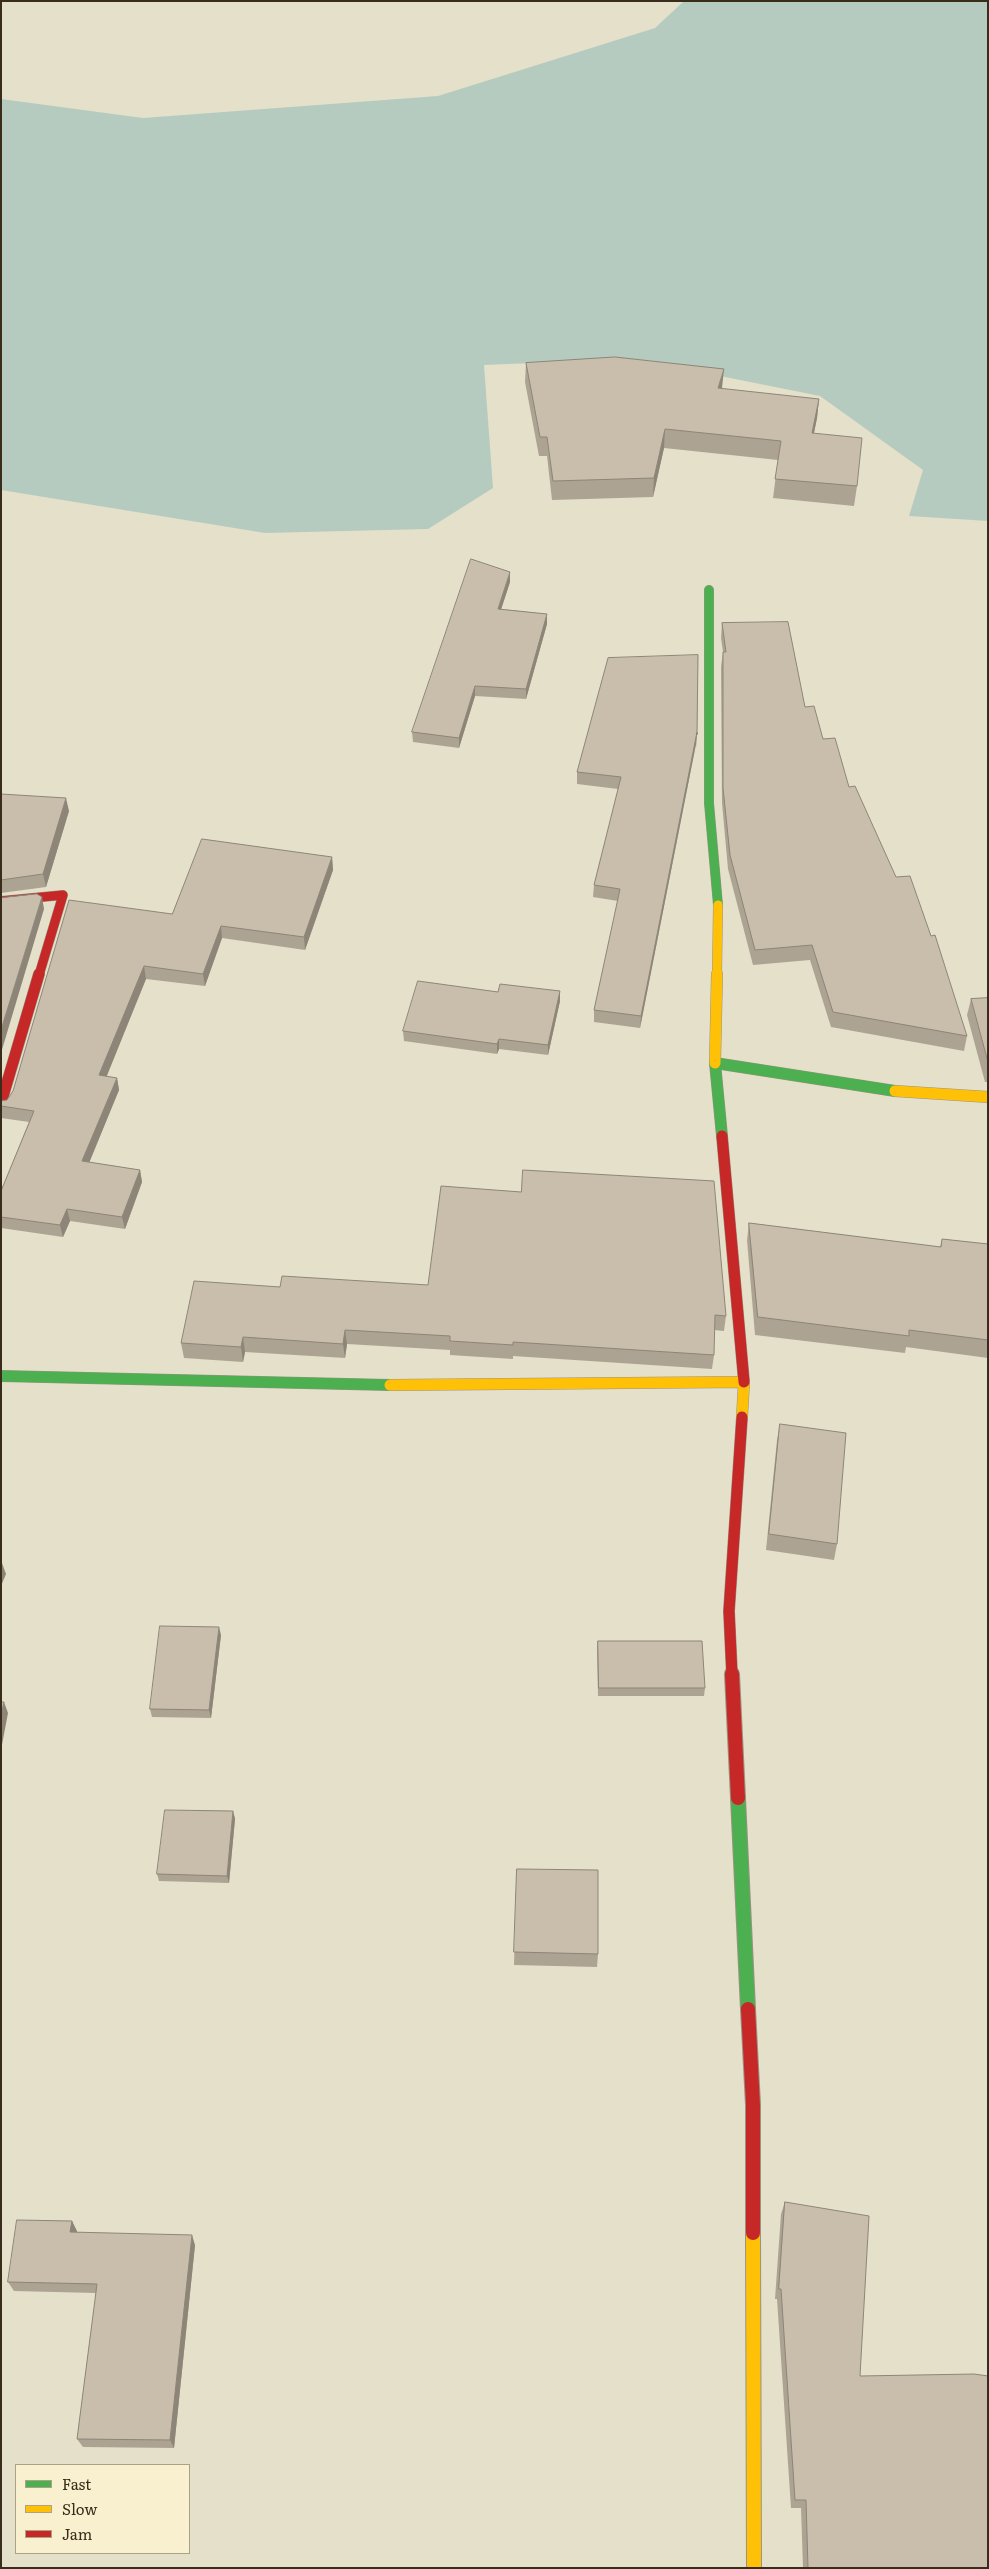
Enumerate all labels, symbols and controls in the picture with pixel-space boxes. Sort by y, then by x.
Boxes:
legend [15,2464,190,2554]
text: Fast [62,2472,91,2495]
text: Slow [62,2497,97,2520]
text: Jam [62,2522,92,2545]

